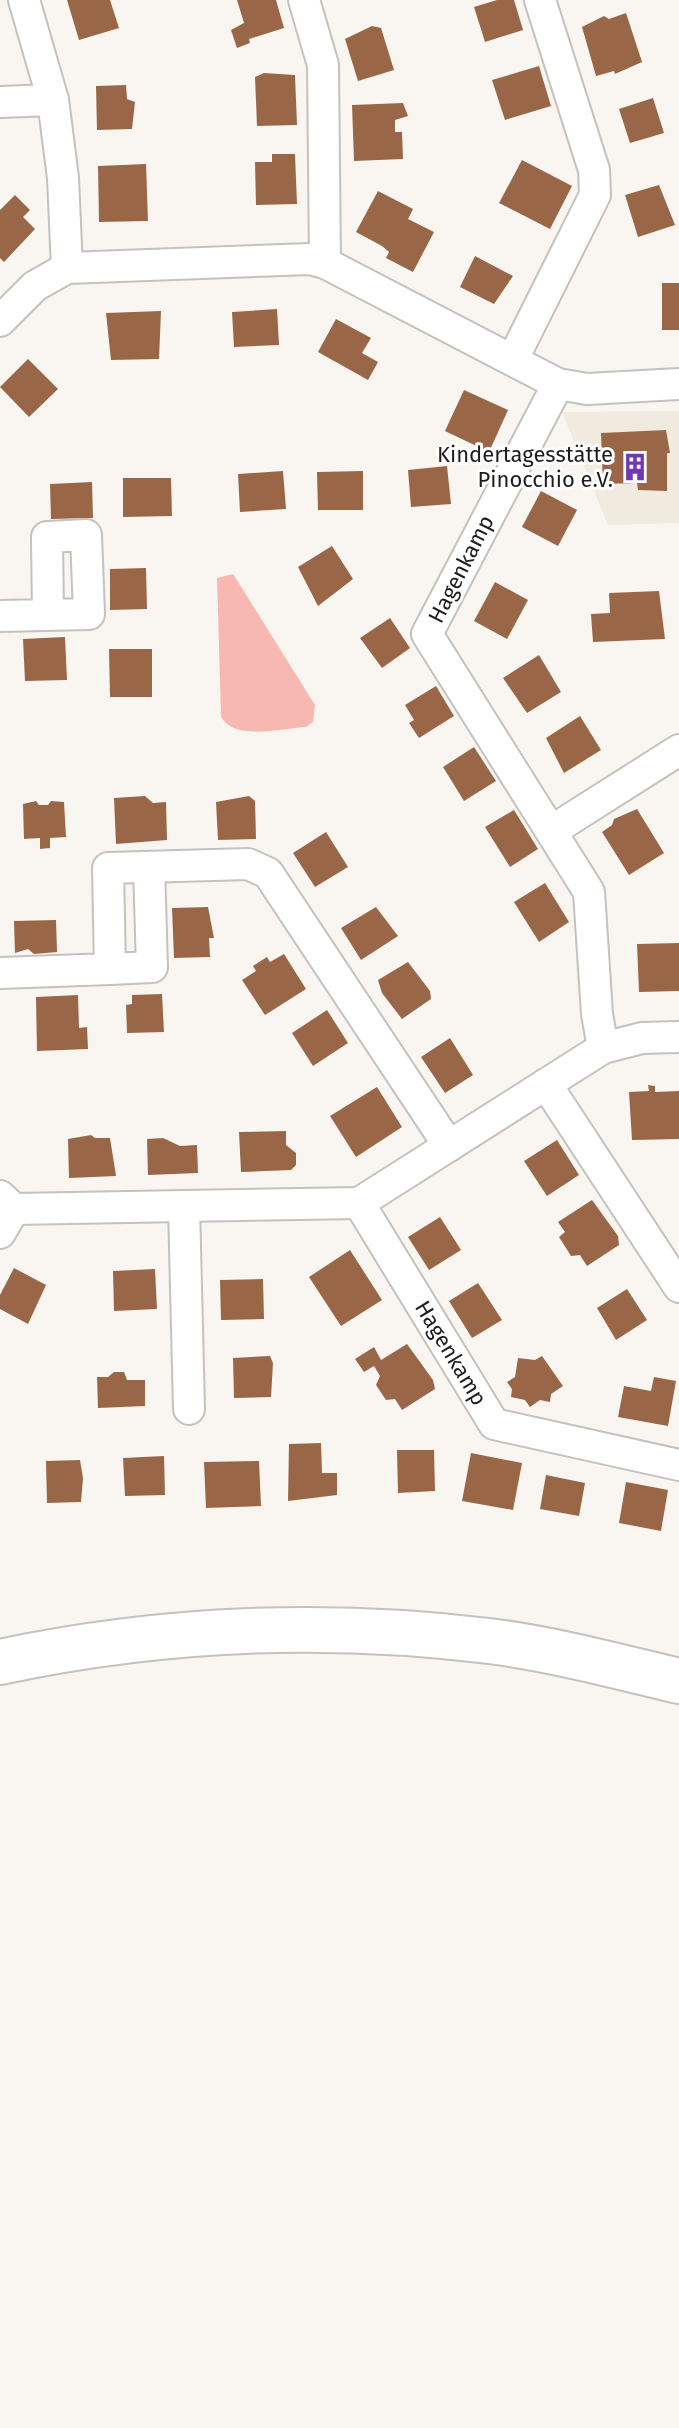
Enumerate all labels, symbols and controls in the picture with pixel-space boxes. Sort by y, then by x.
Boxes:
place label: Kindertagesstätte Pinocchio e.V. [437,441,613,493]
building icon: Kindertagesstätte Pinocchio e.V. [620,452,650,482]
street label: Hagenkamp [422,511,500,627]
street label: Hagenkamp [409,1296,493,1410]

